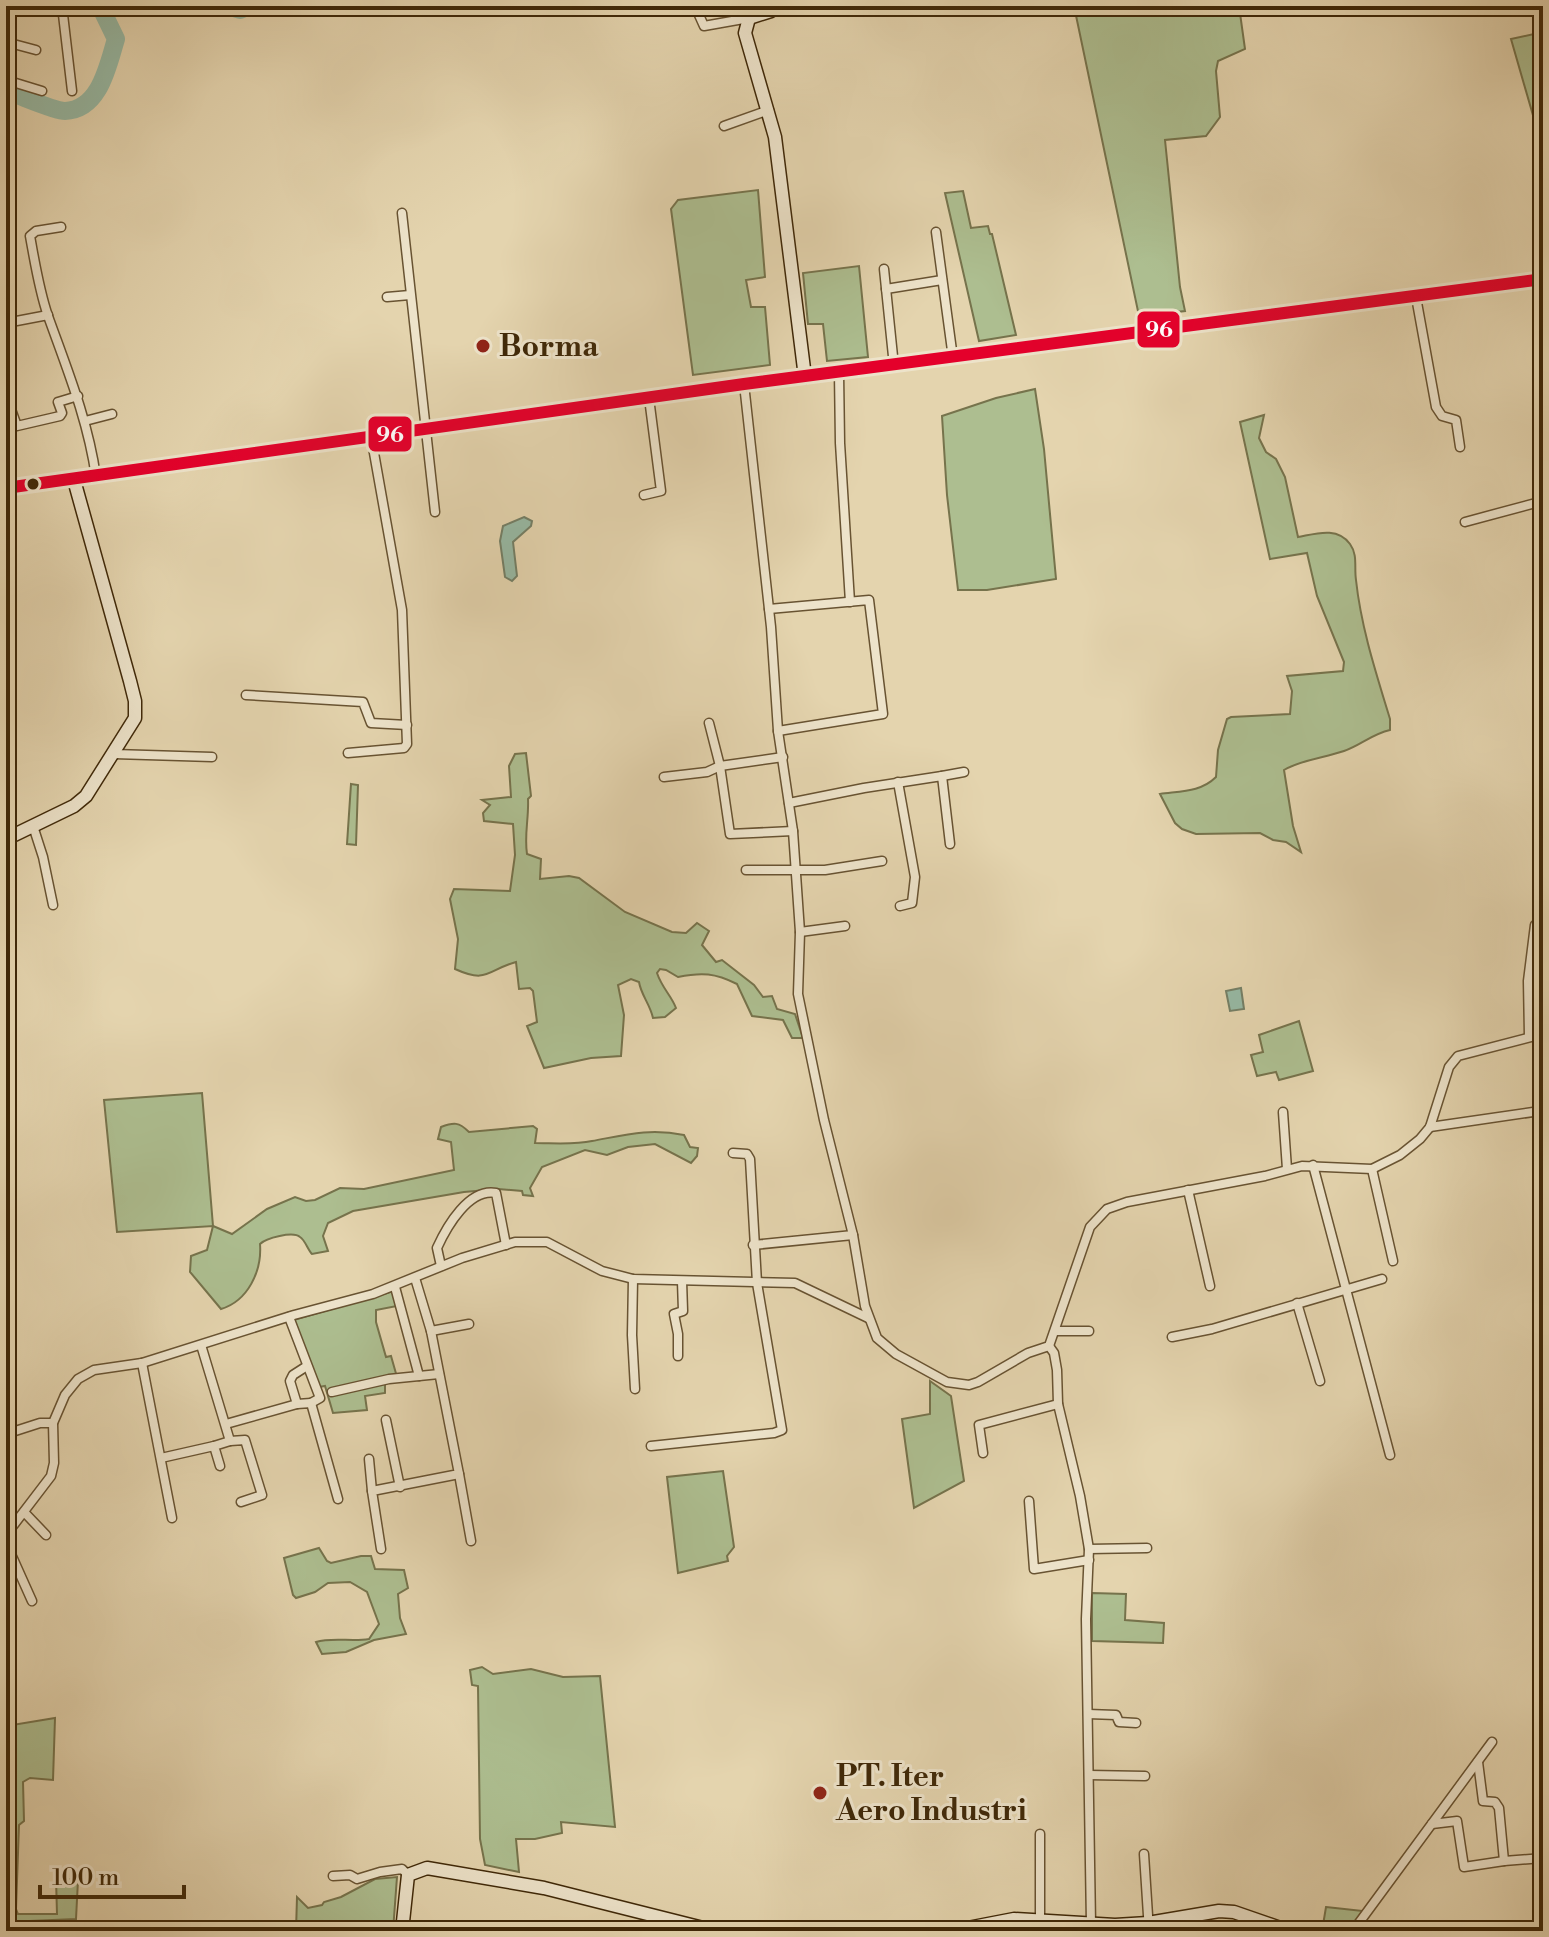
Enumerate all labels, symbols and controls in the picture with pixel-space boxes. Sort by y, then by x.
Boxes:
line badge: 96 [1136,310,1181,349]
text: 96 [1145,317,1173,344]
place label: Borma [499,328,599,366]
marker: Borma [474,337,492,355]
line badge: 96 [367,415,413,453]
text: 96 [376,422,404,449]
unlabelled marker [25,476,41,492]
place label: PT. Iter Aero Industri [835,1758,1027,1830]
marker: PT. Iter Aero Industri [811,1784,829,1802]
scale bar [40,1849,184,1899]
text: 100 m [52,1863,119,1893]

